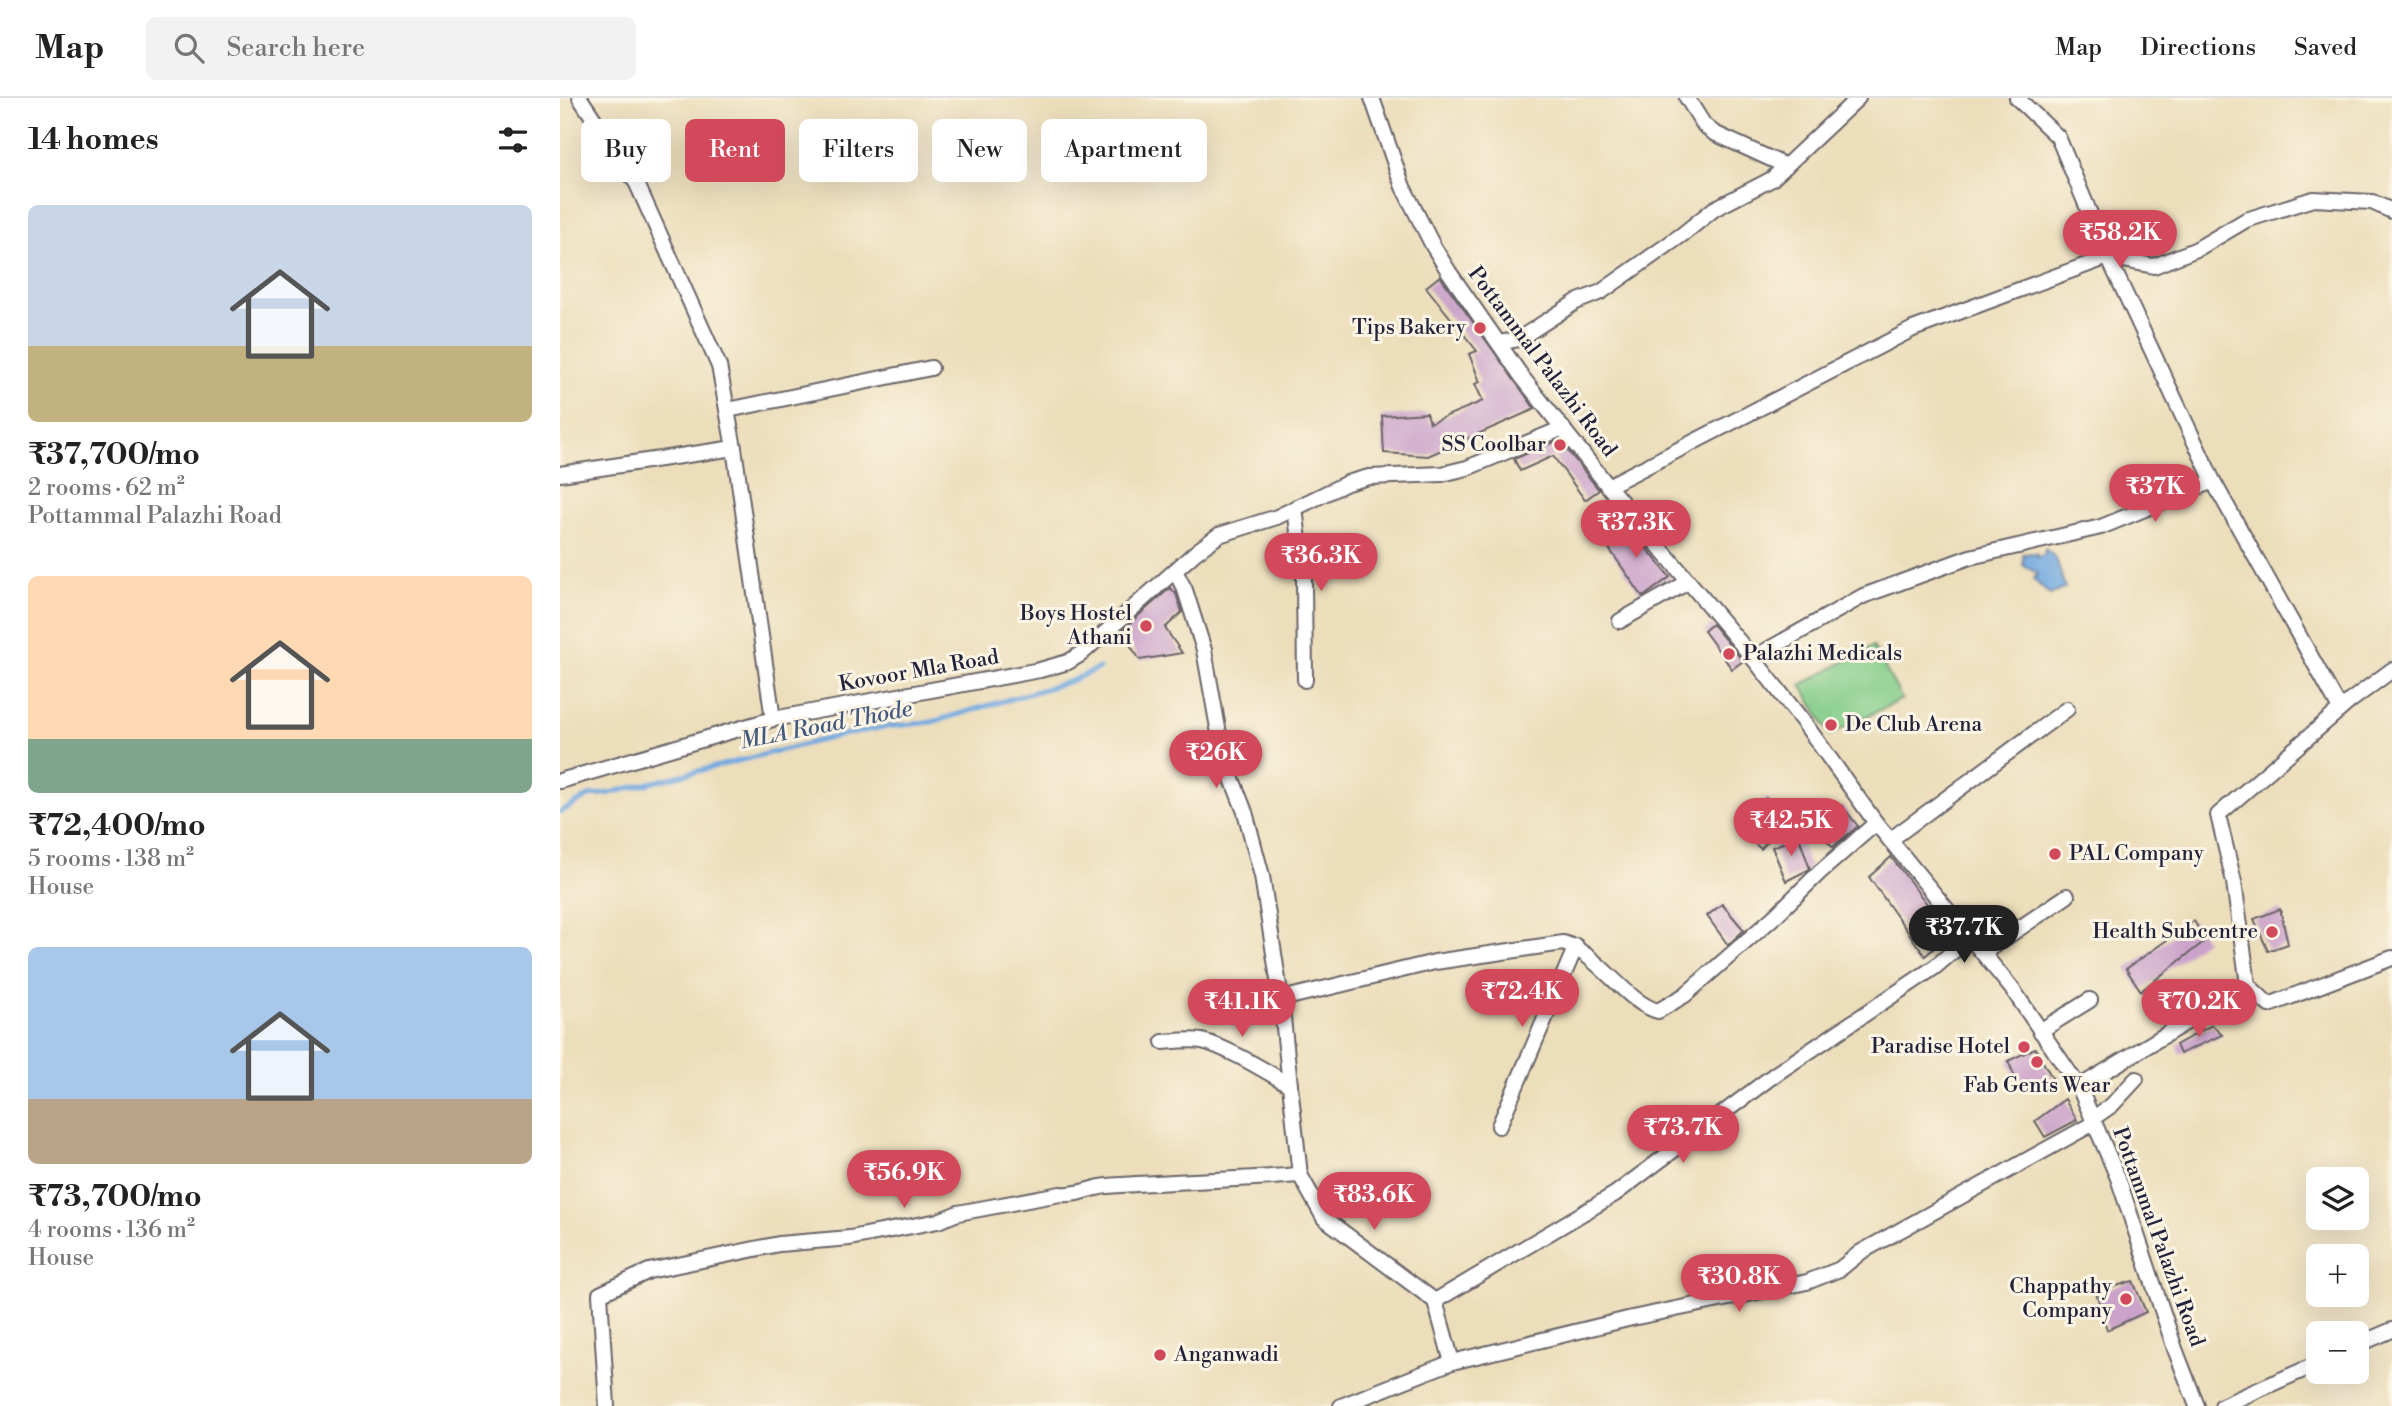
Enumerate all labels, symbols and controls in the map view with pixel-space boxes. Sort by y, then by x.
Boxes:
search box [146,17,636,80]
text: Map [35,28,104,69]
icon: search [170,29,208,67]
text: Search here [226,32,365,64]
text: Map [2055,33,2102,63]
text: Directions [2140,33,2256,63]
text: Saved [2294,33,2357,63]
chip: Buy [581,119,671,182]
chip: Rent [685,119,785,182]
chip: Filters [799,119,918,182]
chip: New [932,119,1027,182]
chip: Apartment [1041,119,1207,182]
text: 14 homes [28,121,159,159]
icon: filters [494,121,532,159]
pin: ₹58.2K [2063,211,2177,270]
text: ₹58.2K [2079,219,2161,247]
icon: home [217,251,343,377]
street label: Pottammal Palazhi Road [1462,262,1622,462]
place label: Tips Bakery [1352,315,1467,341]
marker: Tips Bakery [1472,320,1488,336]
place label: SS Coolbar [1441,432,1546,458]
text: ₹37,700/mo [28,436,200,474]
marker: SS Coolbar [1552,437,1568,453]
pin: ₹37K [2114,464,2196,524]
text: ₹37K [2125,473,2185,501]
text: 2 rooms · 62 m² [28,474,185,502]
pin: ₹37.3K [1579,500,1693,560]
text: Pottammal Palazhi Road [28,502,282,530]
text: ₹37.3K [1597,509,1675,537]
pin: ₹36.3K [1264,533,1378,593]
text: ₹36.3K [1280,542,1362,570]
place label: Boys Hostel Athani [1019,601,1132,651]
marker: Boys Hostel Athani [1138,618,1154,634]
icon: home [217,622,343,748]
place label: Palazhi Medicals [1743,641,1902,667]
street label: Kovoor Mla Road [837,644,1001,698]
marker: Palazhi Medicals [1721,646,1737,662]
water label: MLA Road Thode [738,695,915,755]
place label: De Club Arena [1845,712,1983,738]
marker: De Club Arena [1823,717,1839,733]
pin: ₹26K [1175,730,1257,790]
text: ₹26K [1185,739,1247,767]
pin: ₹42.5K [1734,798,1848,858]
text: ₹72,400/mo [28,807,206,845]
text: ₹42.5K [1750,807,1832,835]
place label: PAL Company [2069,841,2205,867]
text: 5 rooms · 138 m² [28,845,194,873]
marker: PAL Company [2047,846,2063,862]
text: House [28,873,94,901]
pin: ₹37.7K [1907,906,2021,965]
text: ₹37.7K [1925,914,2003,942]
place label: Health Subcentre [2093,919,2258,945]
marker: Health Subcentre [2264,924,2280,940]
pin: ₹72.4K [1465,970,1579,1029]
text: ₹72.4K [1481,978,1563,1006]
pin: ₹41.1K [1185,979,1299,1039]
pin: ₹70.2K [2142,979,2256,1039]
text: ₹41.1K [1204,988,1280,1016]
text: ₹70.2K [2158,988,2240,1016]
icon: home [217,993,343,1119]
place label: Paradise Hotel [1871,1034,2010,1060]
marker: Paradise Hotel [2016,1039,2032,1055]
marker: Fab Gents Wear [2029,1054,2045,1070]
place label: Fab Gents Wear [1964,1073,2110,1099]
pin: ₹73.7K [1626,1105,1740,1165]
text: ₹73.7K [1643,1114,1723,1142]
street label: Pottammal Palazhi Road [2106,1124,2210,1350]
pin: ₹56.9K [847,1150,961,1210]
text: ₹56.9K [863,1159,945,1187]
map controls [2306,1167,2369,1384]
button: layers [2306,1167,2369,1230]
pin: ₹83.6K [1317,1172,1431,1232]
text: ₹73,700/mo [28,1178,202,1216]
text: ₹83.6K [1333,1181,1415,1209]
text: 4 rooms · 136 m² [28,1216,195,1244]
text: House [28,1244,94,1272]
button: + [2306,1244,2369,1307]
pin: ₹30.8K [1682,1254,1796,1314]
text: ₹30.8K [1697,1263,1781,1291]
place label: Chappathy Company [2009,1274,2113,1324]
marker: Chappathy Company [2118,1291,2134,1307]
button: − [2306,1321,2369,1384]
place label: Anganwadi [1173,1342,1279,1368]
marker: Anganwadi [1152,1347,1168,1363]

